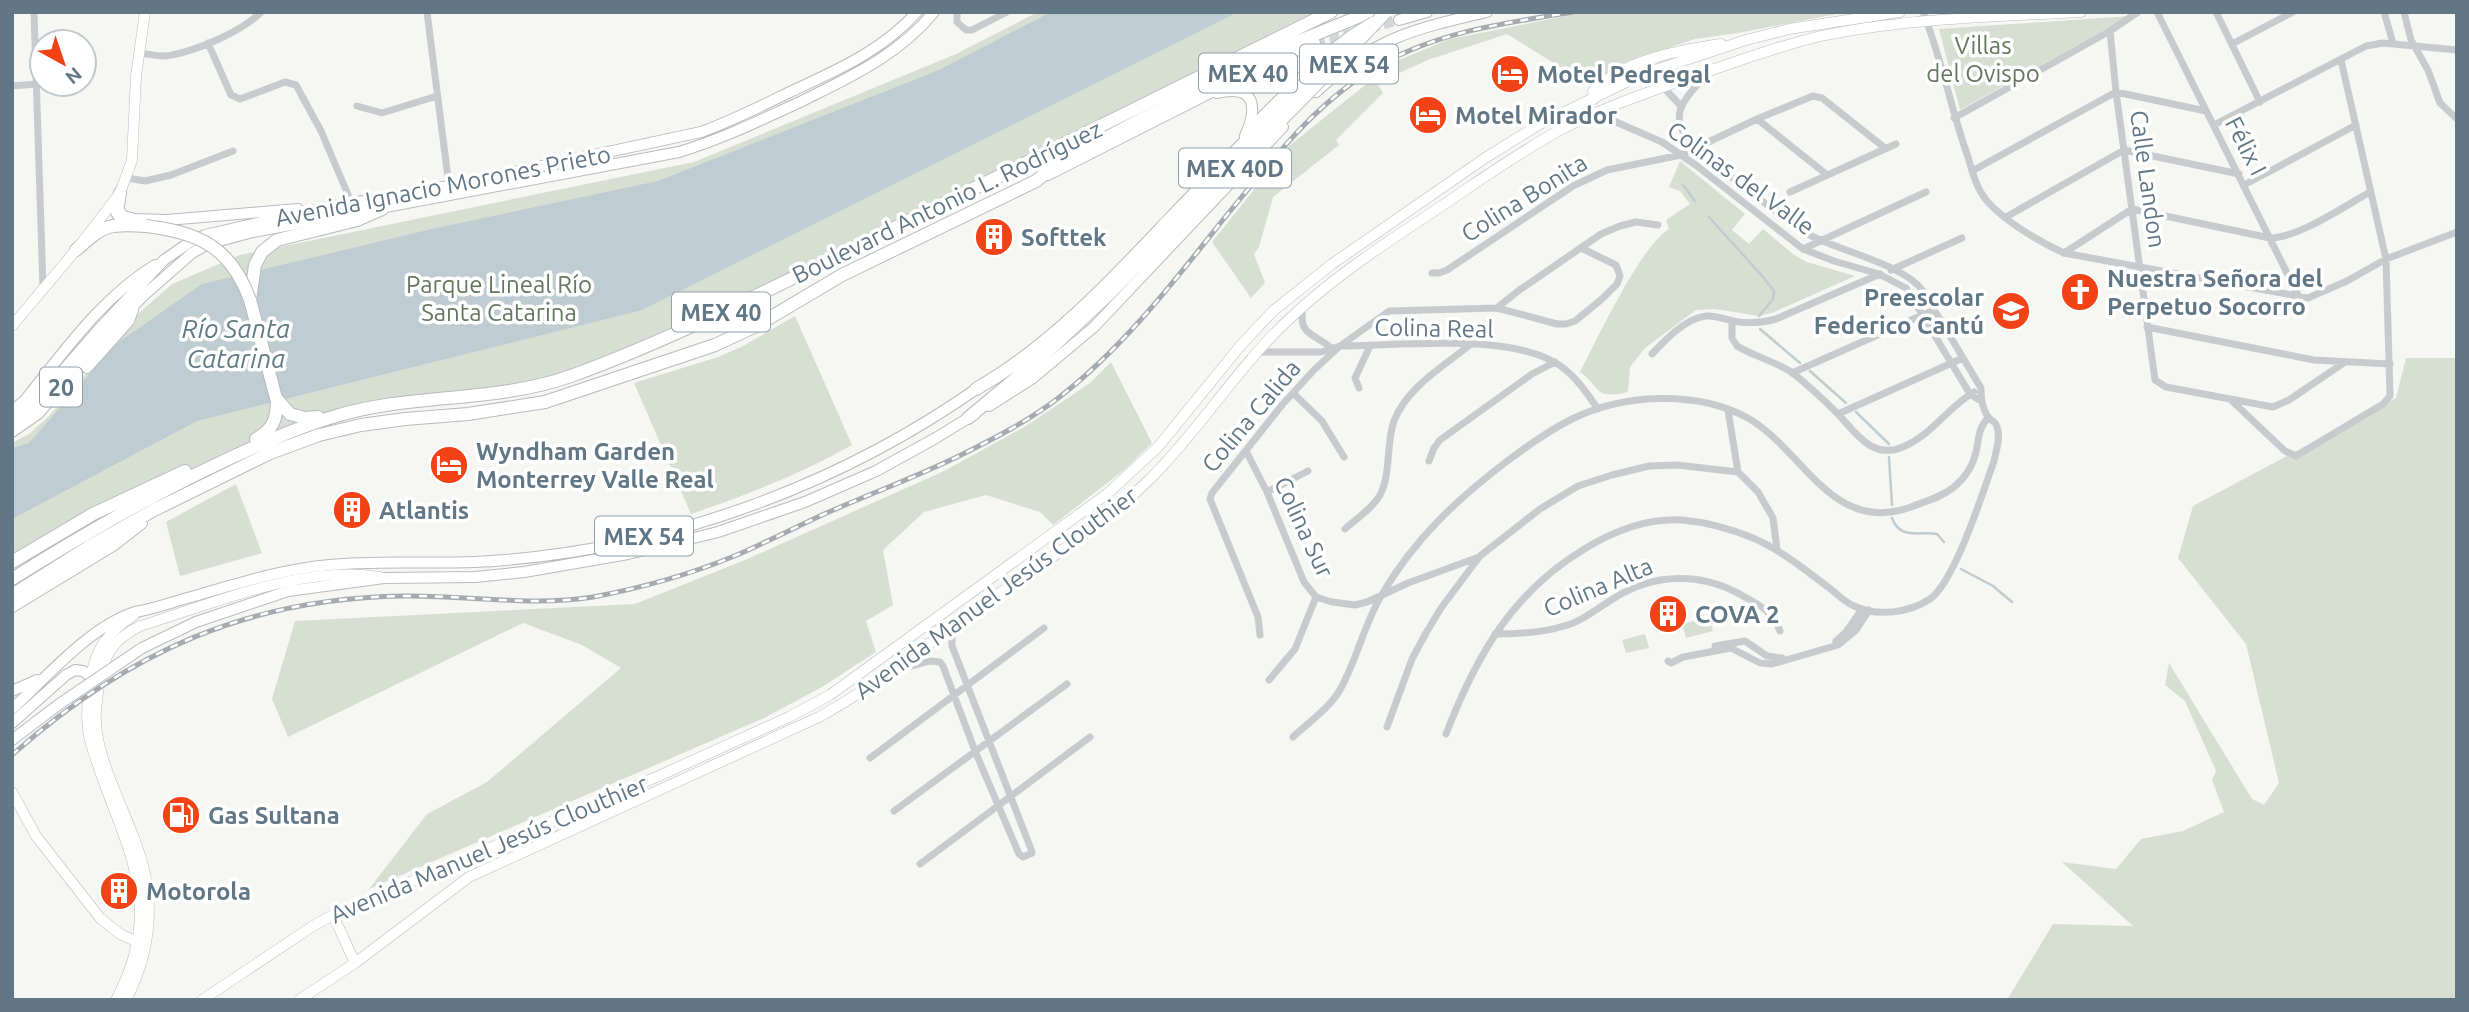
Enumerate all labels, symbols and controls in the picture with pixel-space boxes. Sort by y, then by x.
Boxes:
north arrow [28,28,98,98]
park label: Villas del Ovispo [1926,32,2040,87]
road number: MEX 54 [1300,44,1398,83]
hotel icon: Motel Pedregal [1489,53,1531,95]
road number: MEX 40 [1199,54,1297,92]
place label: Motel Pedregal [1537,61,1711,88]
text: N [61,63,86,89]
hotel icon: Motel Mirador [1407,94,1449,136]
place label: Motel Mirador [1455,102,1617,129]
street label: Calle Landon [2125,109,2171,249]
street label: Félix I [2220,112,2272,180]
street label: Boulevard Antonio L. Rodríguez [788,115,1106,289]
street label: Colinas del Valle [1662,116,1820,240]
street label: Avenida Ignacio Morones Prieto [273,140,613,232]
road number: MEX 40D [1179,148,1291,188]
street label: Colina Bonita [1456,149,1592,247]
building icon: Softtek [973,216,1015,258]
place label: Softtek [1021,224,1107,251]
place label: Nuestra Señora del Perpetuo Socorro [2107,265,2323,320]
park label: Parque Lineal Río Santa Catarina [406,271,592,326]
church icon: Nuestra Señora del Perpetuo Socorro [2059,271,2101,313]
place label: Preescolar Federico Cantú [1814,284,1984,339]
school or university icon: Preescolar Federico Cantú [1990,290,2032,332]
road number: MEX 40 [672,292,770,332]
street label: Colina Real [1374,313,1494,343]
water label: Río Santa Catarina [182,314,290,373]
street label: Colina Calida [1196,354,1306,478]
road number: 20 [40,368,82,406]
place label: Wyndham Garden Monterrey Valle Real [476,438,714,493]
hotel icon: Wyndham Garden Monterrey Valle Real [428,444,470,486]
street label: Colina Sur [1269,472,1339,582]
street label: Avenida Manuel Jesús Clouthier [850,481,1142,705]
building icon: Atlantis [331,489,373,531]
place label: Atlantis [379,497,469,524]
road number: MEX 54 [595,516,693,556]
street label: Colina Alta [1539,552,1657,622]
building icon: COVA 2 [1647,593,1689,635]
place label: COVA 2 [1695,601,1780,628]
street label: Avenida Manuel Jesús Clouthier [326,770,652,928]
fuel station icon: Gas Sultana [160,794,202,836]
place label: Gas Sultana [208,802,340,829]
building icon: Motorola [98,870,140,912]
place label: Motorola [146,878,251,905]

